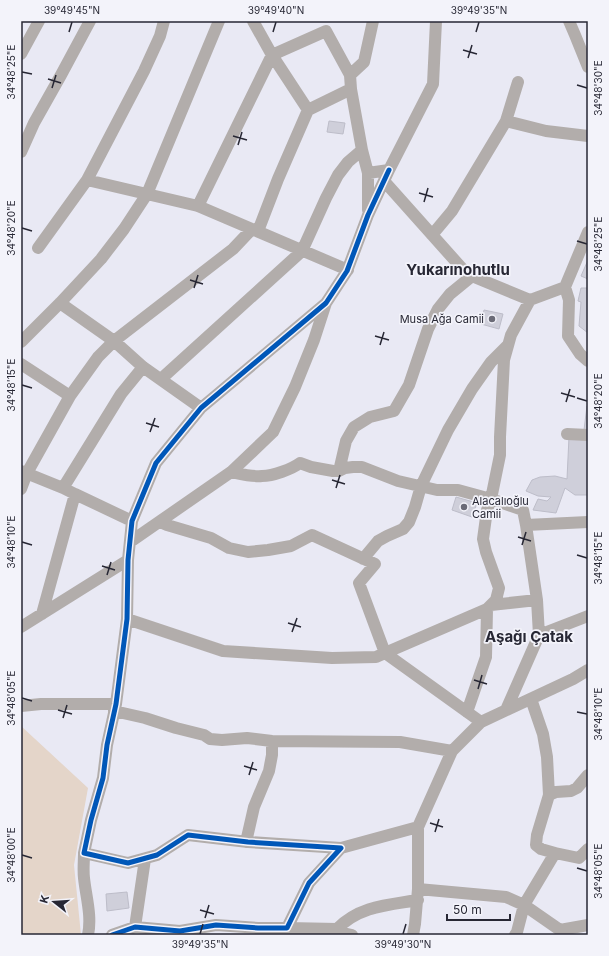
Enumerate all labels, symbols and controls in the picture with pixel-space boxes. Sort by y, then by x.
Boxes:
text: 39°49'45"N [44,4,100,16]
text: 39°49'40"N [248,4,304,16]
text: 39°49'35"N [451,4,507,16]
text: 34°48'25"E [5,44,17,100]
text: 34°48'30"E [592,60,604,116]
text: 34°48'20"E [5,200,17,256]
text: 34°48'25"E [592,216,604,272]
district label: Yukarınohutlu [406,260,510,279]
place label: Musa Ağa Camii [400,312,484,326]
marker: Musa Ağa Camii [487,314,497,324]
text: 34°48'15"E [5,358,17,412]
text: 34°48'20"E [592,373,604,429]
place label: Alacalıoğlu Camii [472,494,529,521]
marker: Alacalıoğlu Camii [459,502,469,512]
text: 34°48'10"E [5,515,17,569]
text: 34°48'15"E [592,531,604,585]
district label: Aşağı Çatak [485,627,573,646]
text: 34°48'05"E [5,670,17,726]
text: 34°48'10"E [592,687,604,741]
text: 34°48'00"E [5,827,17,883]
text: 34°48'05"E [592,843,604,899]
north arrow [34,882,74,922]
text: K [37,893,52,905]
scale bar [447,896,510,922]
text: 50 m [453,902,482,917]
text: 39°49'35"N [172,938,228,950]
text: 39°49'30"N [375,938,431,950]

